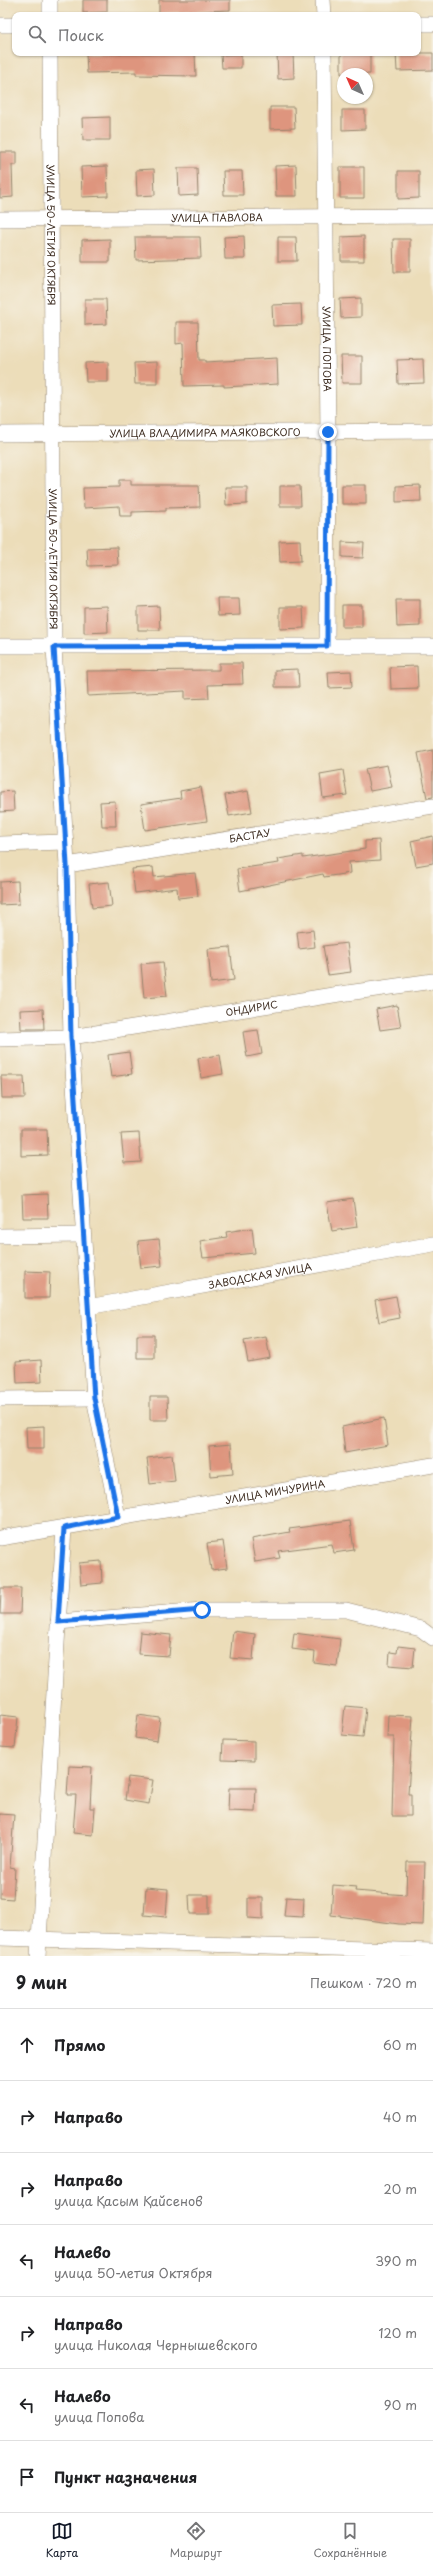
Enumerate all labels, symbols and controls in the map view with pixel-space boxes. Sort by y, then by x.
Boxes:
search box [12,12,421,56]
icon: search [26,23,48,45]
text: Поиск [58,23,104,46]
north arrow [337,68,373,104]
street label: УЛИЦА 50-ЛЕТИЯ ОКТЯБРЯ [44,164,60,306]
street label: УЛИЦА ПАВЛОВА [171,209,263,225]
street label: УЛИЦА ПОПОВА [320,306,336,392]
route end [319,423,337,441]
street label: УЛИЦА ВЛАДИМИРА МАЯКОВСКОГО [109,424,301,440]
street label: УЛИЦА 50-ЛЕТИЯ ОКТЯБРЯ [46,488,62,630]
street label: БАСТАУ [228,824,271,846]
street label: ОНДИРИС [224,996,279,1019]
street label: ЗАВОДСКАЯ УЛИЦА [207,1258,313,1292]
street label: УЛИЦА МИЧУРИНА [224,1475,326,1507]
route start [193,1601,211,1619]
text: 9 мин [16,1969,67,1995]
text: Пешком · 720 m [310,1973,417,1992]
text: Прямо [54,2033,105,2056]
icon: ahead [16,2034,38,2056]
text: 60 m [383,2035,417,2054]
text: Направо [54,2105,123,2128]
icon: right [16,2106,38,2128]
text: 40 m [383,2107,417,2126]
text: Направо [54,2168,123,2191]
icon: right [16,2178,38,2200]
text: 20 m [383,2179,417,2198]
text: улица Қасым Қайсенов [54,2191,203,2210]
text: Налево [54,2240,111,2263]
icon: left [16,2250,38,2272]
text: 390 m [375,2251,417,2270]
text: улица 50-летия Октября [54,2263,213,2282]
text: Направо [54,2312,123,2335]
icon: right [16,2322,38,2344]
text: 120 m [378,2323,417,2342]
text: улица Николая Чернышевского [54,2335,258,2354]
text: Налево [54,2384,111,2407]
icon: left [16,2394,38,2416]
text: 90 m [384,2395,417,2414]
text: улица Попова [54,2407,144,2426]
text: Пункт назначения [54,2465,197,2488]
icon: arrive [16,2466,38,2488]
tab: Карта [46,2520,78,2561]
tab: Маршрут [170,2520,222,2561]
tab: Сохранённые [314,2520,387,2561]

